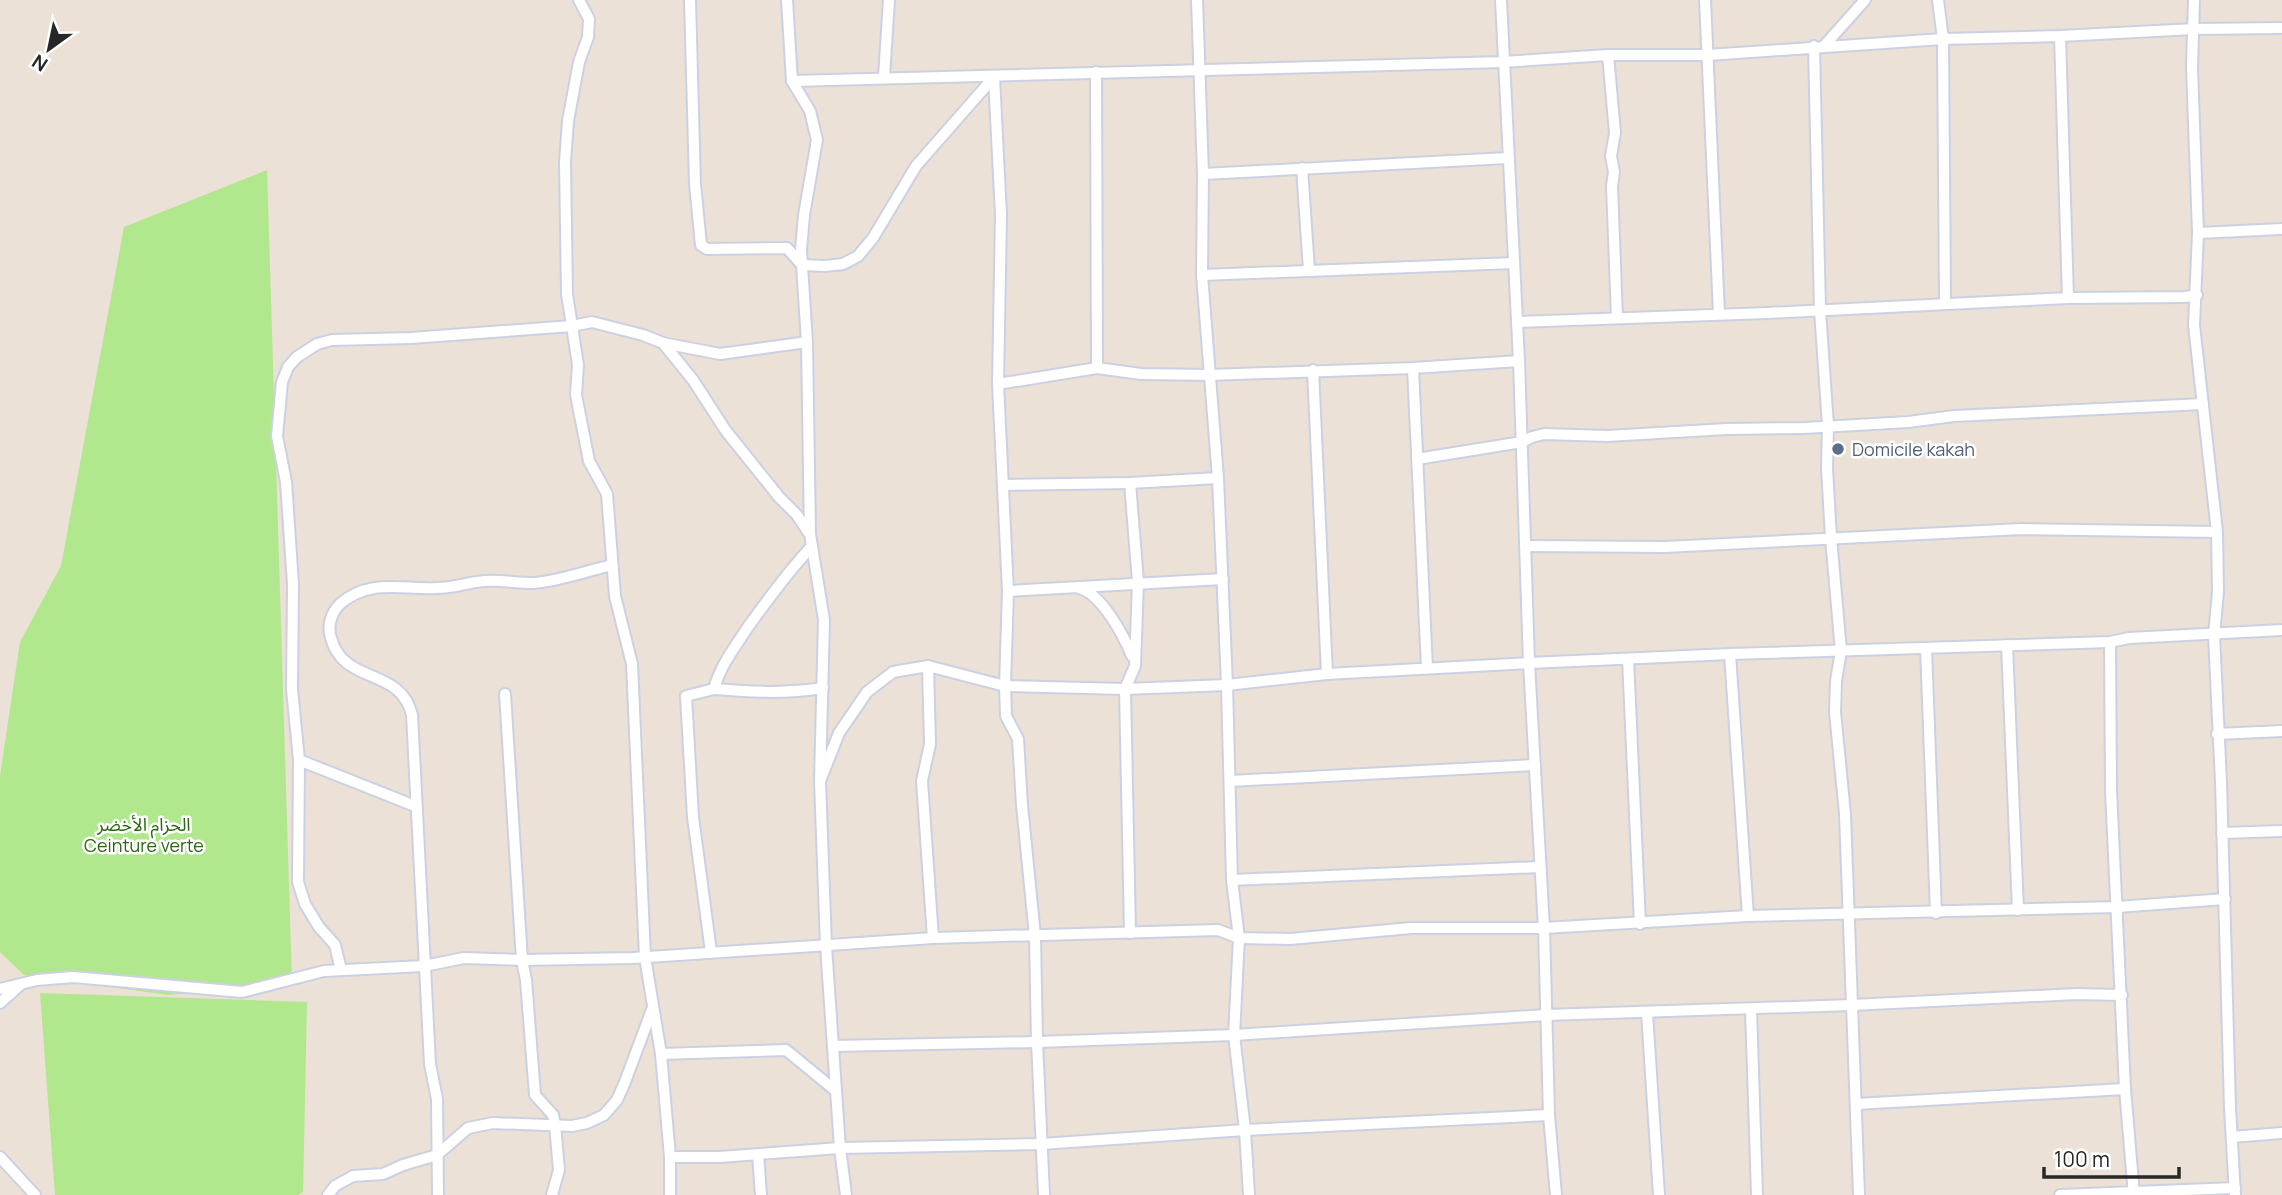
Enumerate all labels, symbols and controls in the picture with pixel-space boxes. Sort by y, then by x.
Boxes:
north arrow [14,14,84,84]
text: N [27,49,53,78]
place label: Domicile kakah [1852,437,1975,461]
marker: Domicile kakah [1830,441,1846,457]
park label: الحزام الأخضر Ceinture verte [84,812,204,857]
scale bar [2044,1136,2179,1180]
text: 100 m [2054,1145,2110,1173]

